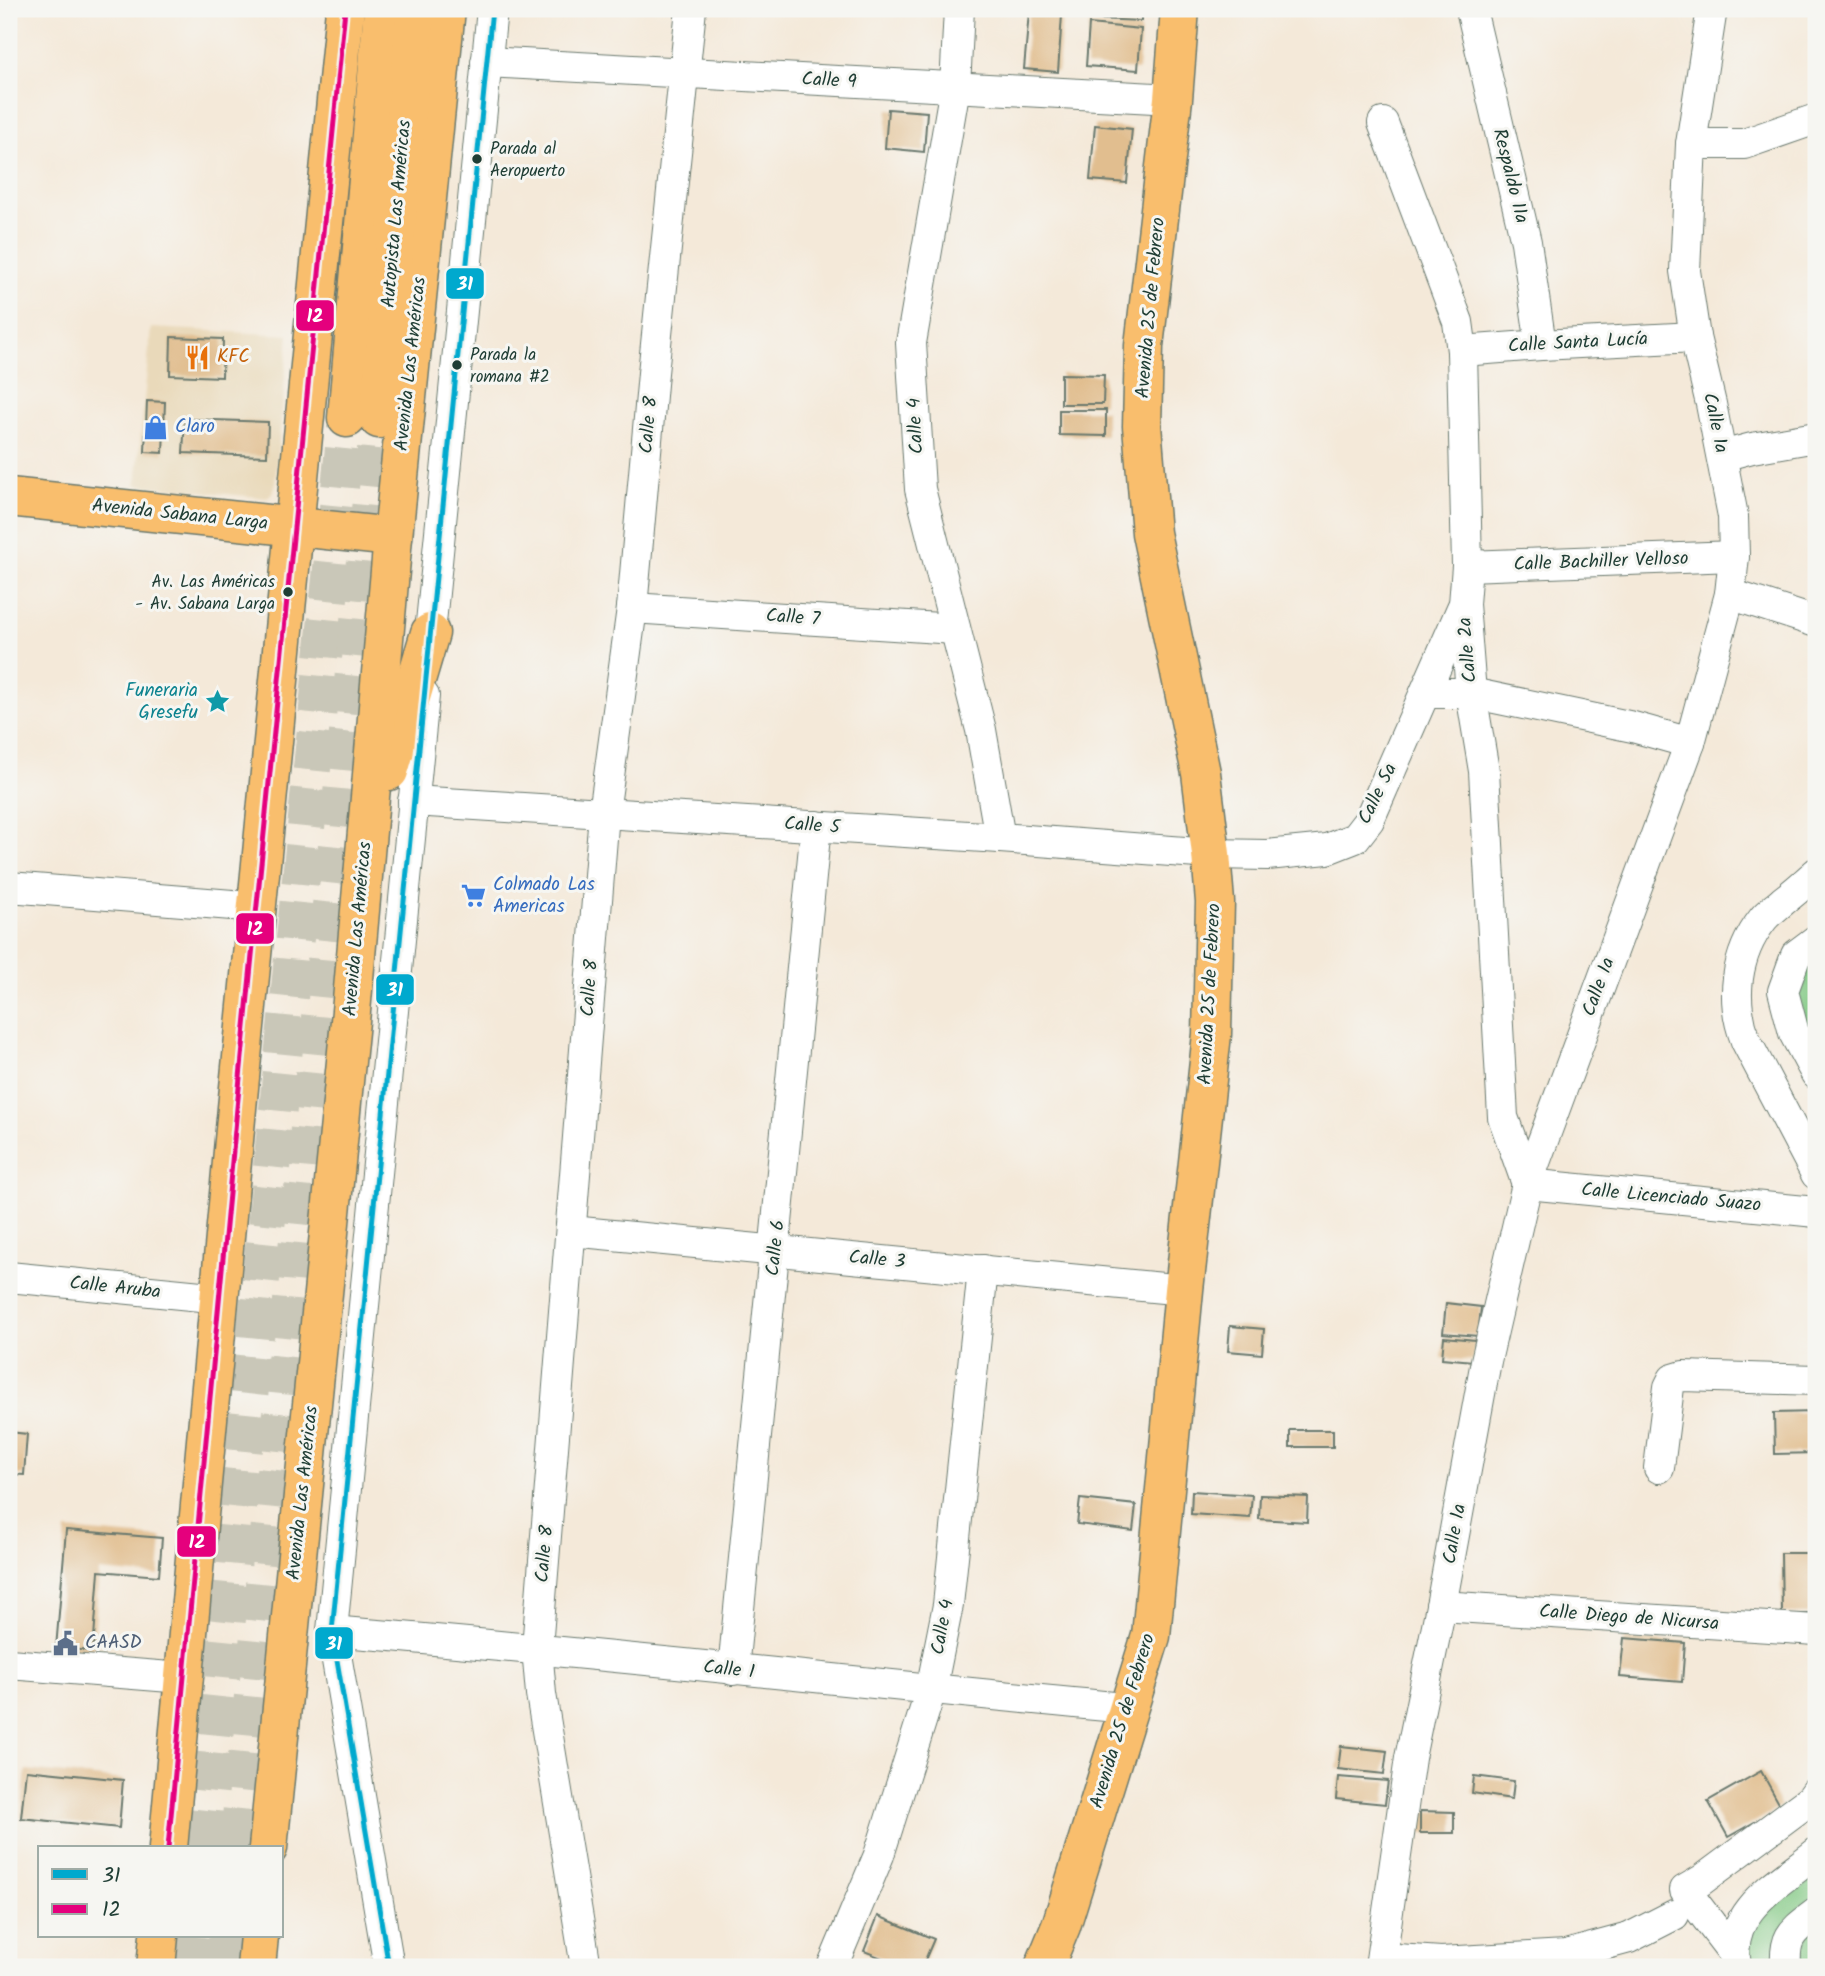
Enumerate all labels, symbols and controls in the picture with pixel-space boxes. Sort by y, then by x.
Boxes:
street label: Calle 9 [801,65,857,97]
street label: Autopista Las Américas [374,119,420,309]
street label: Respaldo 11a [1484,125,1536,227]
place label: Parada al Aeropuerto [490,136,565,185]
marker: Parada al Aeropuerto [470,152,484,166]
street label: Avenida 25 de Febrero [1128,216,1174,400]
line badge: 31 [445,267,485,300]
text: 31 [456,270,473,300]
street label: Avenida Las Américas [387,275,435,453]
line badge: 12 [295,299,335,332]
text: 12 [307,302,323,332]
street label: Calle Santa Lucía [1507,324,1649,362]
place label: KFC [217,342,250,372]
place label: Parada la romana #2 [470,342,550,391]
restaurant icon: KFC [183,343,211,371]
marker: Parada la romana #2 [450,358,464,372]
street label: Calle 1a [1694,390,1736,456]
street label: Calle 8 [632,395,666,455]
street label: Calle 4 [900,397,932,455]
place label: Claro [175,412,215,442]
shop icon: Claro [141,413,169,441]
street label: Avenida Sabana Larga [90,491,270,539]
street label: Calle Bachiller Velloso [1513,544,1689,580]
place label: Av. Las Américas - Av. Sabana Larga [135,569,275,618]
marker: Av. Las Américas - Av. Sabana Larga [281,585,295,599]
street label: Calle 7 [765,601,822,635]
street label: Calle 2a [1450,616,1486,684]
place label: Funeraria Gresefu [125,676,198,728]
place icon: Funeraria Gresefu [204,688,232,716]
street label: Calle 5a [1350,758,1406,830]
street label: Calle 5 [783,809,843,843]
street label: Avenida Las Américas [335,840,381,1018]
place label: Colmado Las Americas [493,870,595,922]
supermarket icon: Colmado Las Americas [459,882,487,910]
street label: Avenida 25 de Febrero [1190,903,1230,1085]
line badge: 12 [235,912,275,945]
text: 12 [247,915,263,945]
street label: Calle 1a [1575,953,1623,1021]
street label: Calle 8 [573,958,607,1018]
line badge: 31 [375,973,415,1006]
text: 31 [386,976,403,1006]
street label: Calle Licenciado Suazo [1580,1175,1762,1221]
street label: Calle 6 [758,1218,794,1278]
street label: Calle 3 [847,1243,907,1277]
street label: Calle Aruba [68,1268,162,1308]
street label: Avenida Las Américas [279,1404,327,1582]
street label: Calle 1a [1435,1502,1475,1566]
street label: Calle 8 [528,1524,562,1584]
line badge: 12 [176,1525,217,1558]
text: 12 [189,1528,205,1558]
street label: Calle 4 [923,1597,963,1657]
street label: Calle Diego de Nicursa [1538,1597,1720,1639]
line badge: 31 [314,1626,354,1660]
place label: CAASD [85,1628,142,1658]
public building icon: CAASD [51,1629,79,1657]
text: 31 [325,1630,342,1660]
street label: Avenida 25 de Febrero [1082,1630,1164,1812]
street label: Calle 1 [702,1652,756,1688]
legend [38,1846,284,1938]
text: 31 [102,1860,121,1893]
text: 12 [102,1894,121,1927]

